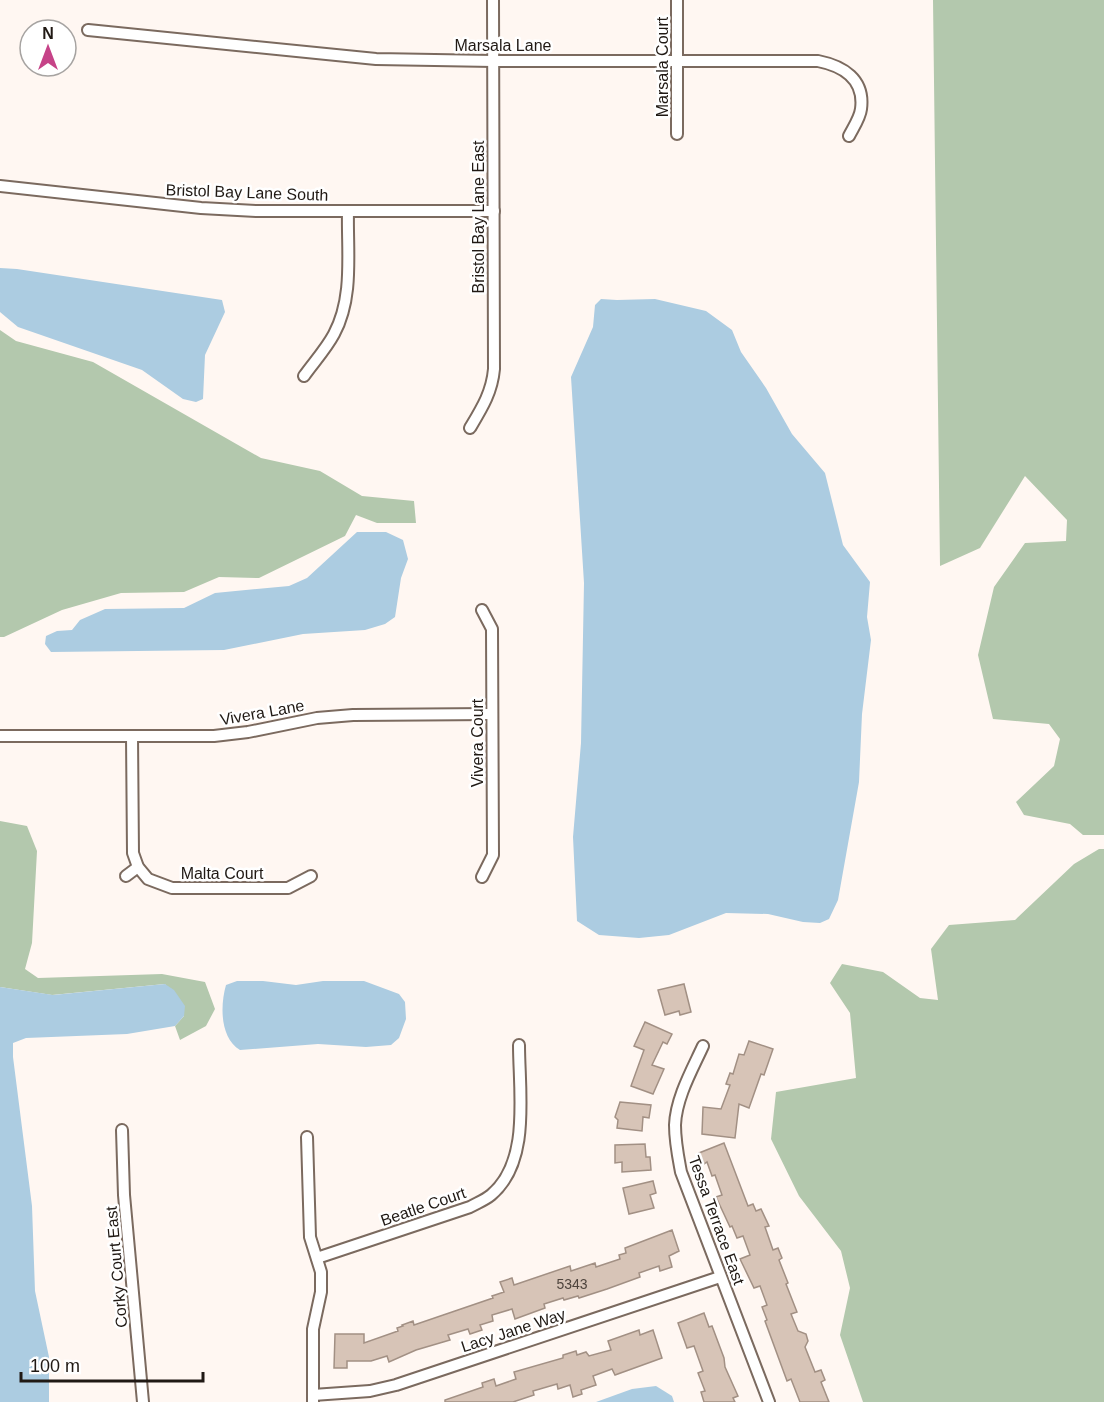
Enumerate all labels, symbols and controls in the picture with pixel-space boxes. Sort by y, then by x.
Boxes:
street label: Marsala Court [654,16,671,117]
north arrow [18,18,78,78]
text: N [42,25,54,42]
street label: Marsala Lane [455,37,552,54]
street label: Bristol Bay Lane East [470,140,487,293]
street label: Bristol Bay Lane South [165,181,329,204]
street label: Vivera Lane [219,697,306,728]
street label: Vivera Court [469,698,486,787]
street label: Malta Court [181,865,264,882]
street label: Tessa Terrace East [685,1153,748,1287]
street label: Beatle Court [378,1184,469,1229]
street label: Corky Court East [103,1205,130,1328]
house number: 5343 [556,1276,588,1292]
street label: Lacy Jane Way [459,1306,568,1355]
scale bar [21,1345,202,1383]
text: 100 m [30,1356,80,1376]

